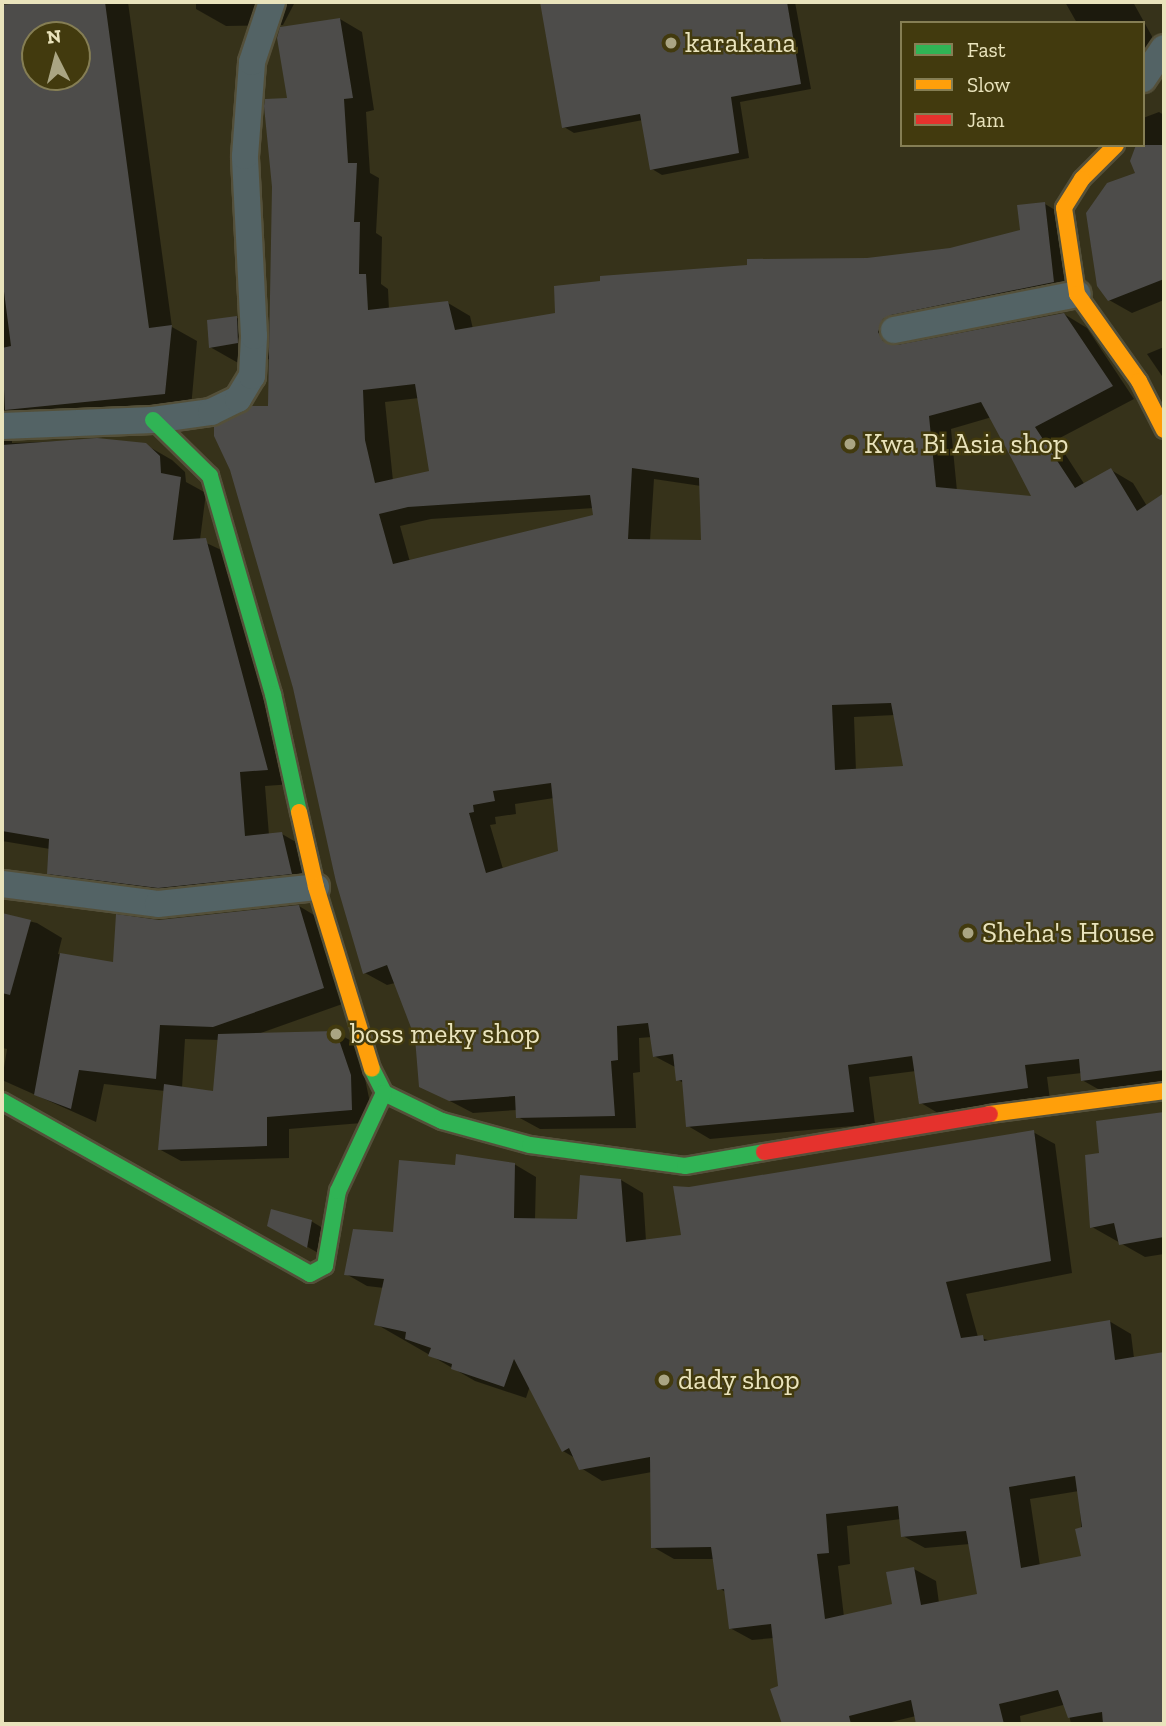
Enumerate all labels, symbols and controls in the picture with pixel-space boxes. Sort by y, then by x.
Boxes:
north arrow [21,21,91,91]
legend [900,21,1145,147]
text: N [46,24,62,49]
place label: karakana [685,26,796,60]
marker: karakana [663,35,679,51]
text: Fast [967,37,1006,62]
text: Slow [967,72,1010,97]
text: Jam [967,107,1004,132]
place label: Kwa Bi Asia shop [864,427,1069,461]
marker: Kwa Bi Asia shop [842,436,858,452]
place label: Sheha's House [982,916,1155,950]
marker: Sheha's House [960,925,976,941]
place label: boss meky shop [350,1017,540,1051]
marker: boss meky shop [328,1026,344,1042]
place label: dady shop [678,1363,800,1397]
marker: dady shop [656,1372,672,1388]

